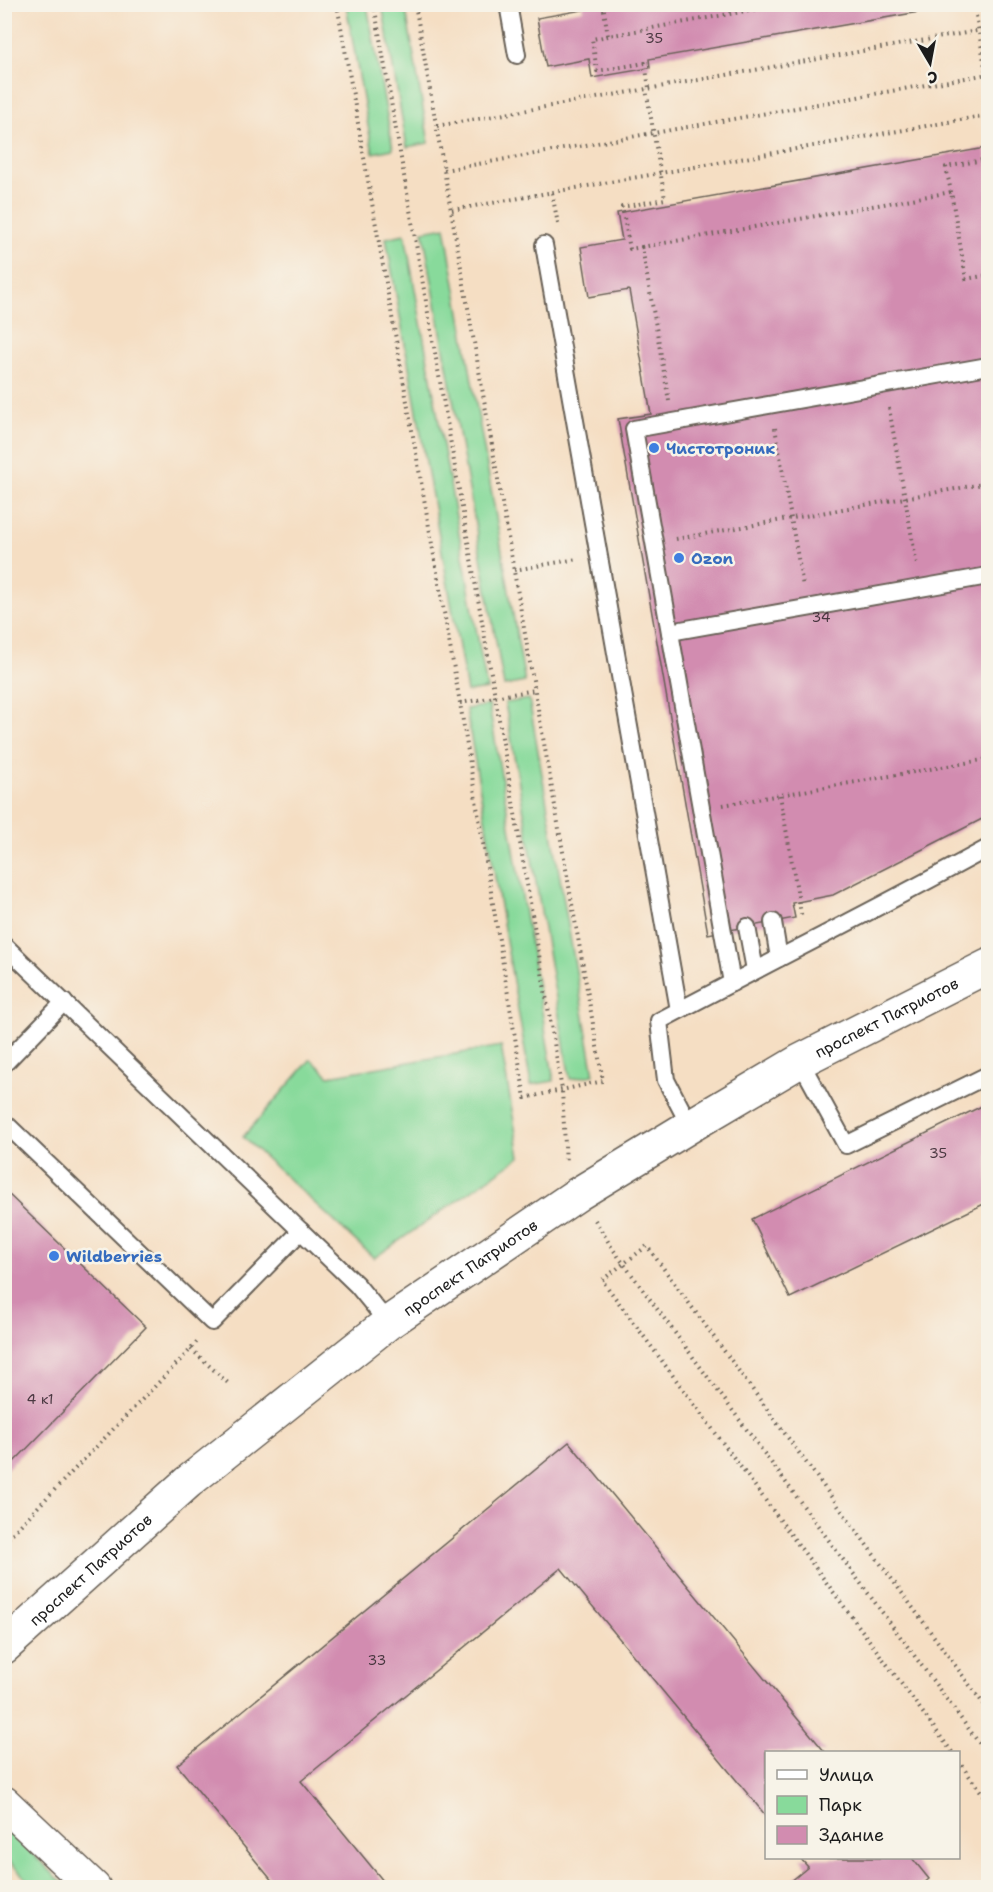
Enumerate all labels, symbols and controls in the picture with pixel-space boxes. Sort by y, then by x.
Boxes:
house number: 35 [645,29,663,47]
north arrow [900,33,960,93]
text: С [926,66,939,89]
place label: Чистотроник [666,438,775,459]
marker: Чистотроник [647,441,661,455]
place label: Ozon [691,548,734,569]
marker: Ozon [672,551,686,565]
house number: 34 [811,608,831,626]
street label: проспект Патриотов [811,972,962,1062]
house number: 35 [929,1144,947,1162]
street label: проспект Патриотов [399,1214,542,1320]
place label: Wildberries [66,1246,162,1267]
marker: Wildberries [47,1249,61,1263]
house number: 4 к1 [26,1390,54,1408]
street label: проспект Патриотов [24,1509,156,1630]
house number: 33 [368,1651,386,1669]
legend [765,1751,960,1859]
text: Улица [819,1763,873,1787]
text: Парк [819,1793,862,1817]
text: Здание [819,1823,884,1847]

